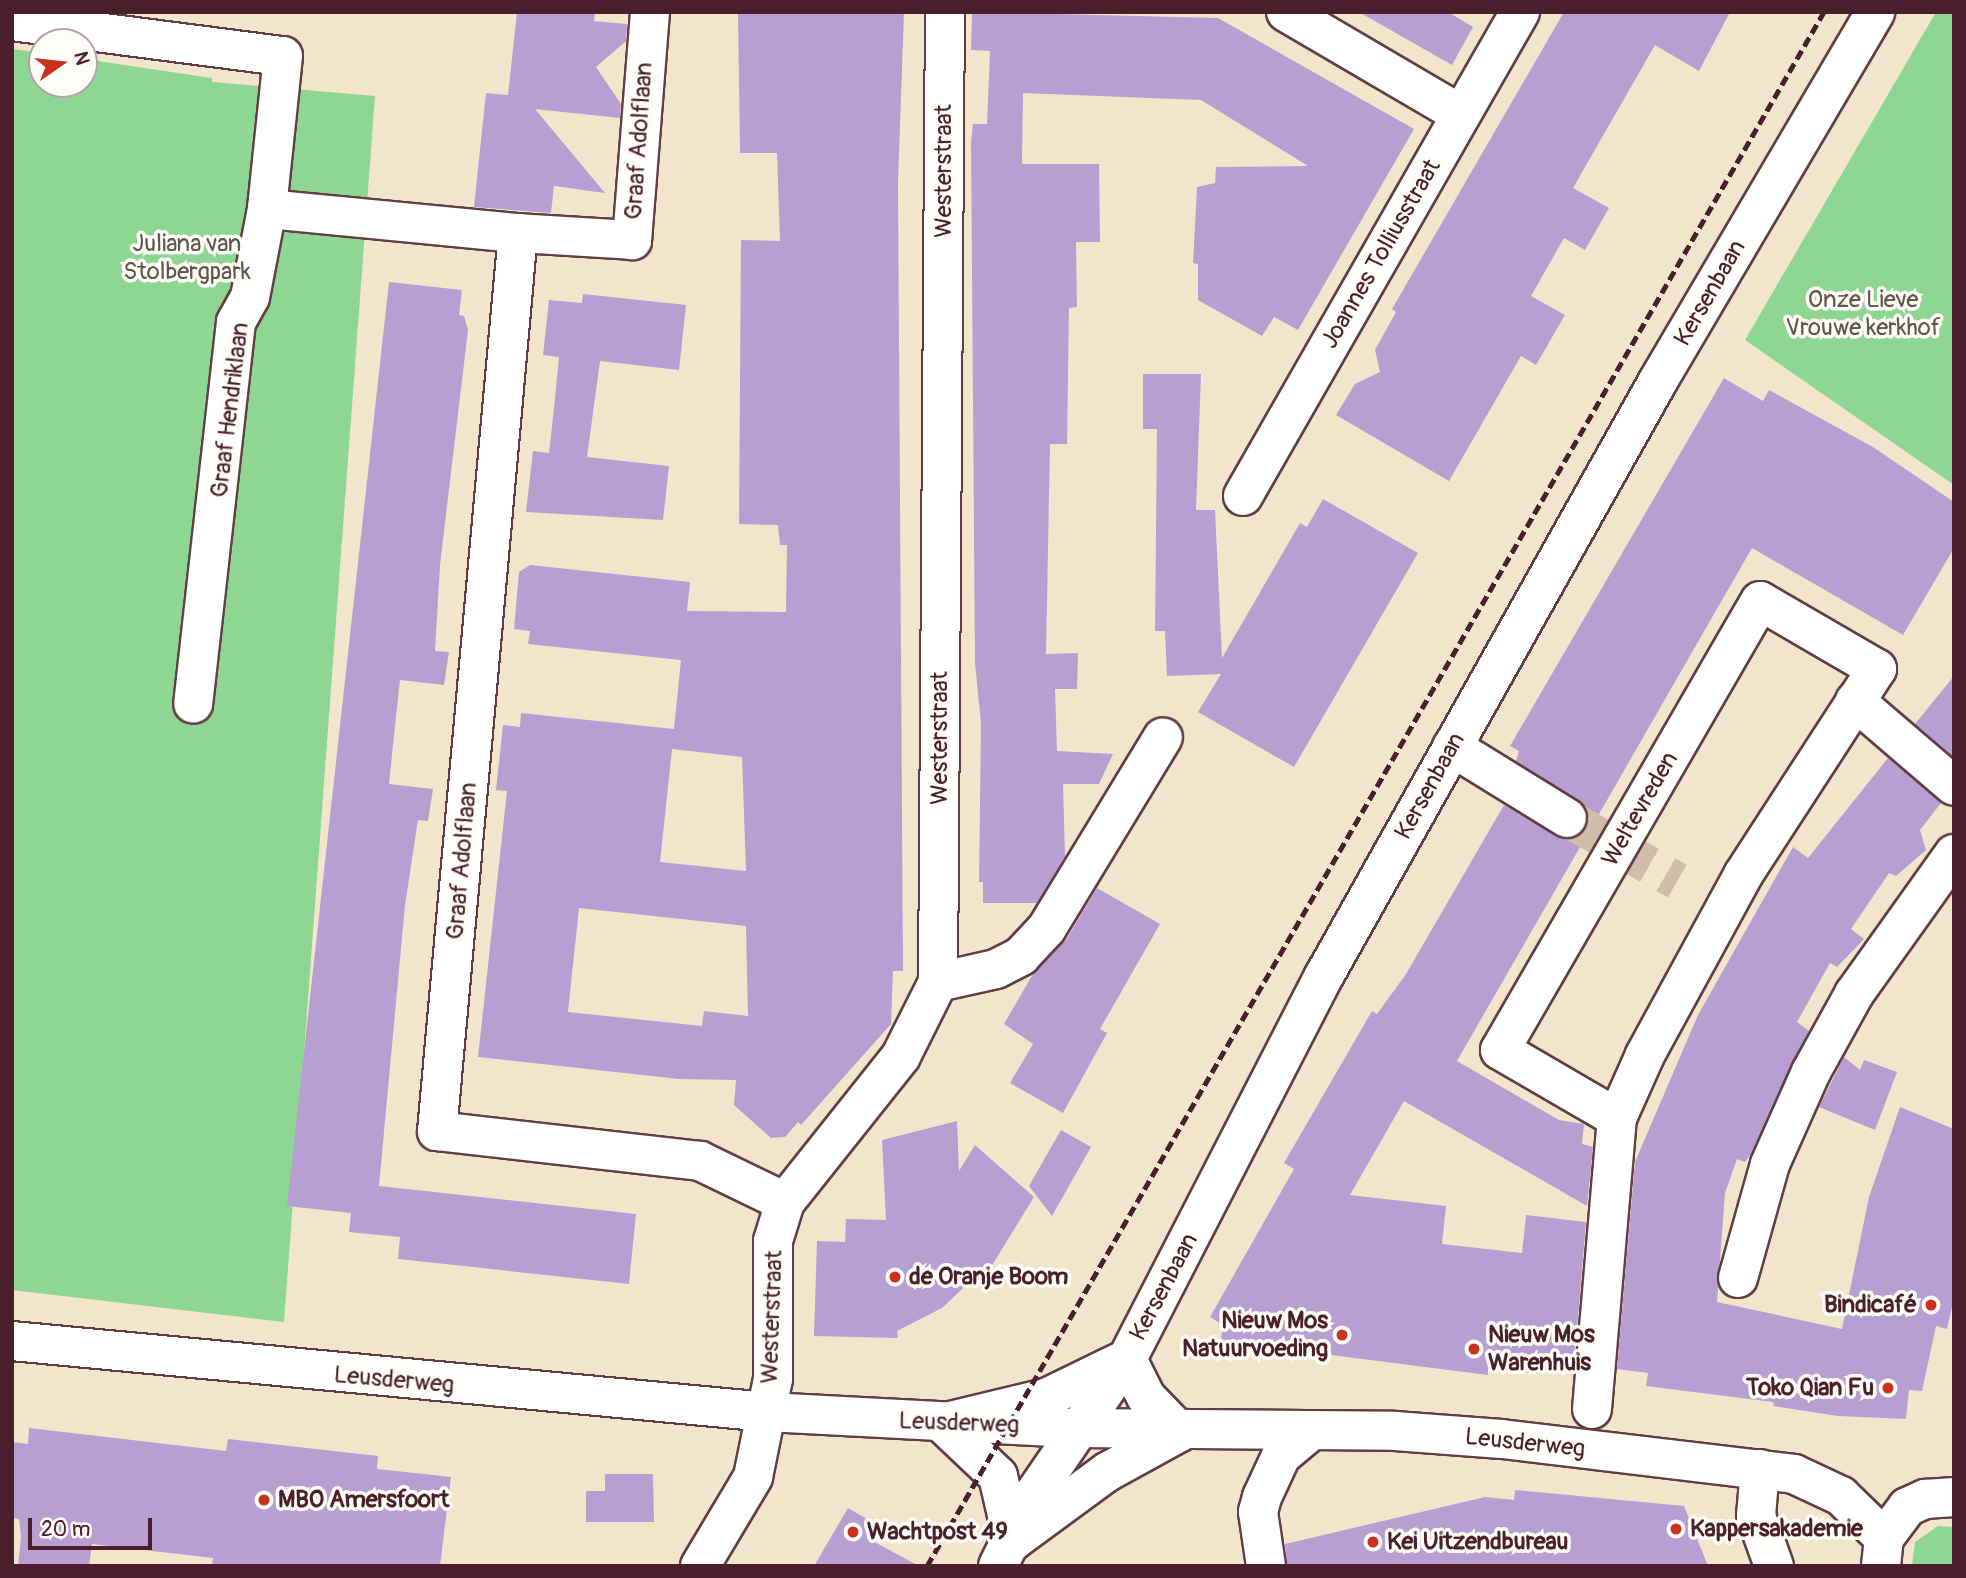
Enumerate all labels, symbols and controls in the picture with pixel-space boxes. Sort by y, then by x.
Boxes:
north arrow [28,28,98,98]
text: N [68,49,95,68]
street label: Graaf Adolflaan [619,61,659,221]
street label: Westerstraat [930,104,958,238]
street label: Joannes Tolliusstraat [1315,154,1447,354]
park label: Juliana van Stolbergpark [123,230,251,286]
street label: Kersenbaan [1668,235,1752,351]
park label: Onze Lieve Vrouwe kerkhof [1786,286,1940,342]
street label: Graaf Hendriklaan [205,321,255,499]
street label: Westerstraat [926,671,954,805]
street label: Kersenbaan [1389,728,1471,844]
street label: Weltevreden [1596,747,1684,871]
street label: Graaf Adolflaan [441,781,483,941]
street label: Kersenbaan [1124,1228,1204,1346]
street label: Westerstraat [755,1250,789,1384]
place label: de Oranje Boom [909,1263,1068,1291]
marker: de Oranje Boom [887,1269,903,1285]
place label: Bindicafé [1824,1291,1917,1319]
marker: Bindicafé [1923,1297,1939,1313]
place label: Nieuw Mos Natuurvoeding [1182,1307,1328,1363]
place label: Nieuw Mos Warenhuis [1488,1321,1595,1377]
marker: Nieuw Mos Natuurvoeding [1334,1327,1350,1343]
marker: Nieuw Mos Warenhuis [1466,1341,1482,1357]
street label: Leusderweg [333,1360,455,1400]
place label: Toko Qian Fu [1746,1374,1874,1402]
marker: Toko Qian Fu [1880,1380,1896,1396]
street label: Leusderweg [898,1407,1020,1439]
street label: Leusderweg [1463,1422,1587,1464]
place label: MBO Amersfoort [278,1486,449,1514]
marker: MBO Amersfoort [256,1492,272,1508]
scale bar [32,1504,156,1548]
place label: Kappersakademie [1690,1515,1863,1543]
text: 20 m [41,1516,90,1543]
place label: Wachtpost 49 [867,1518,1008,1546]
marker: Kappersakademie [1668,1521,1684,1537]
marker: Wachtpost 49 [845,1524,861,1540]
place label: Kei Uitzendbureau [1387,1528,1568,1556]
marker: Kei Uitzendbureau [1365,1534,1381,1550]

